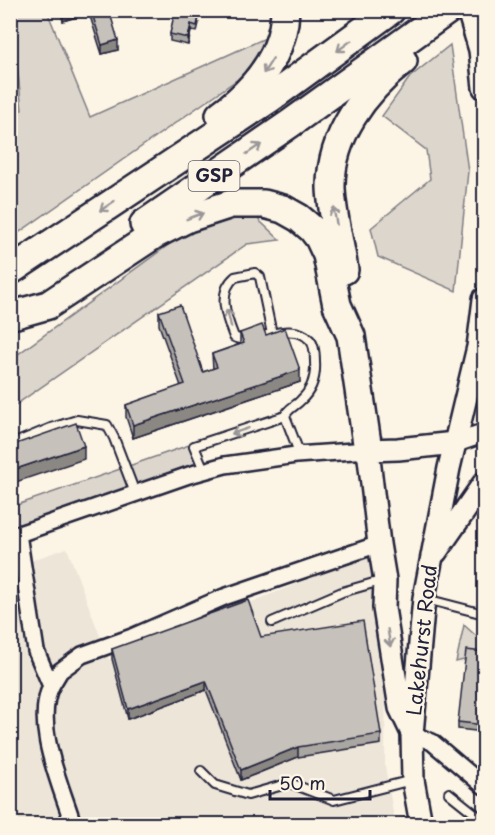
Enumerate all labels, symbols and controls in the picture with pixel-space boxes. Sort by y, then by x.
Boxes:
one-way arrow [337,39,353,52]
one-way arrow [261,57,274,74]
one-way arrow [245,143,261,155]
road number: GSP [188,161,240,191]
one-way arrow [100,200,116,212]
one-way arrow [329,207,340,227]
one-way arrow [185,209,203,220]
one-way arrow [222,309,234,328]
one-way arrow [231,426,249,437]
street label: Lakehurst Road [398,563,444,717]
one-way arrow [384,628,395,647]
scale bar [270,763,370,801]
text: 50 m [279,769,326,796]

